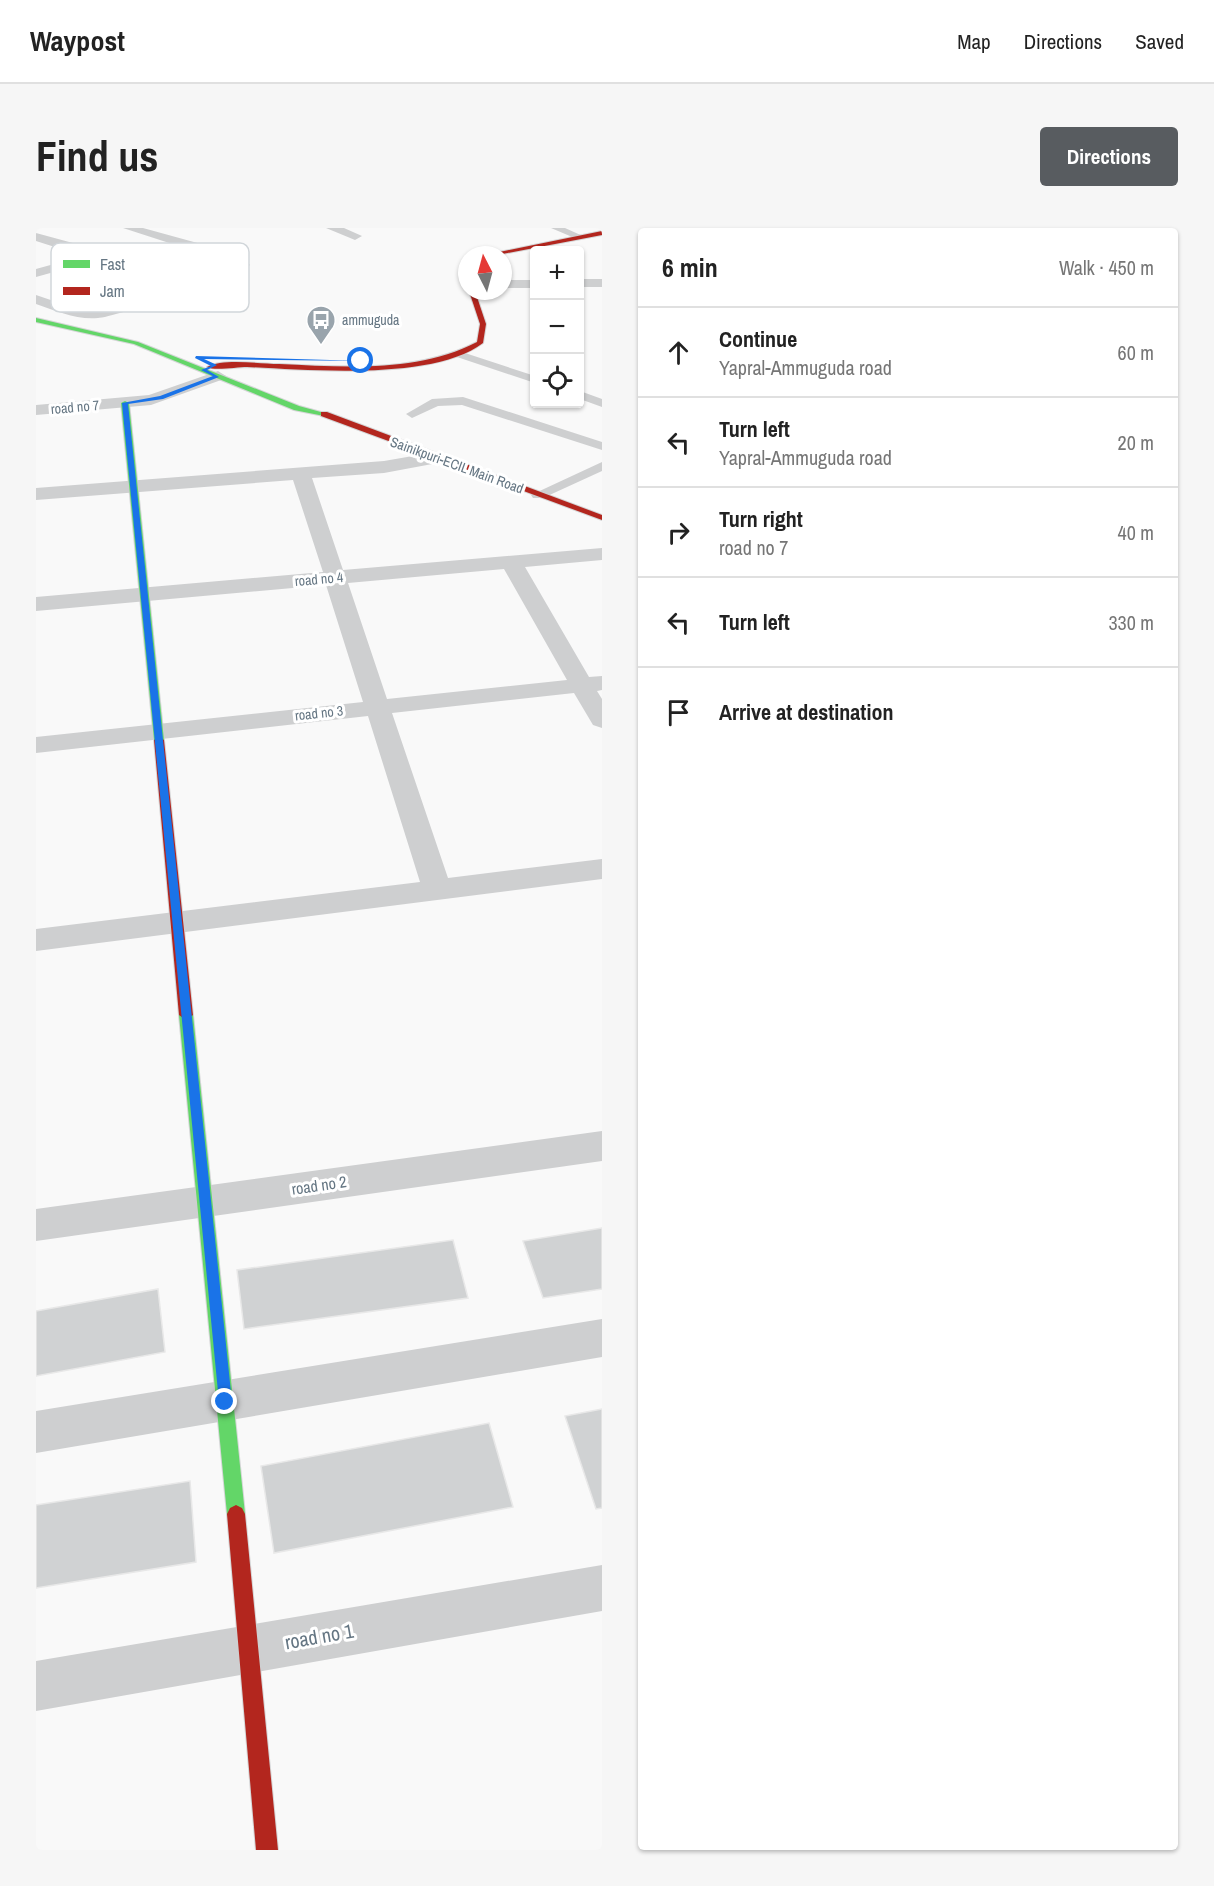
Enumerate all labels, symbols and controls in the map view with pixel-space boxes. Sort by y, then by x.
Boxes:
text: Waypost [30,22,125,60]
text: Map [957,27,991,56]
text: Directions [1024,27,1102,56]
text: Saved [1135,27,1184,56]
button: Directions [1040,127,1178,186]
text: Find us [36,128,158,184]
legend [51,243,249,312]
north arrow [458,246,512,300]
map controls [530,246,584,408]
button: + [530,246,584,300]
text: 6 min [662,250,718,285]
text: Fast [100,253,125,275]
text: Walk · 450 m [1059,254,1154,281]
text: Jam [100,280,125,302]
button: − [530,300,584,354]
bus stop icon: ammuguda [305,304,337,346]
place label: ammuguda [342,311,400,329]
text: Continue [719,324,797,354]
icon: ahead [662,336,695,369]
text: 60 m [1118,339,1154,366]
route start [347,347,373,373]
button: locate [530,354,584,408]
text: Yapral-Ammuguda road [719,354,892,381]
street label: road no 7 [50,396,100,418]
text: Turn left [719,414,790,444]
icon: left [662,426,695,459]
text: 20 m [1118,429,1154,456]
street label: Sainikpuri-ECIL Main Road [388,432,526,498]
text: Yapral-Ammuguda road [719,444,892,471]
text: Turn right [719,504,803,534]
icon: right [662,516,695,549]
text: 40 m [1118,519,1154,546]
text: road no 7 [719,534,788,561]
street label: road no 4 [294,568,345,590]
icon: left [662,606,695,639]
text: Turn left [719,607,790,637]
text: 330 m [1108,609,1154,636]
icon: arrive [662,696,695,729]
text: Arrive at destination [719,697,893,727]
street label: road no 3 [294,702,344,724]
street label: road no 2 [290,1170,348,1200]
route end [211,1388,237,1414]
street label: road no 1 [283,1617,355,1655]

